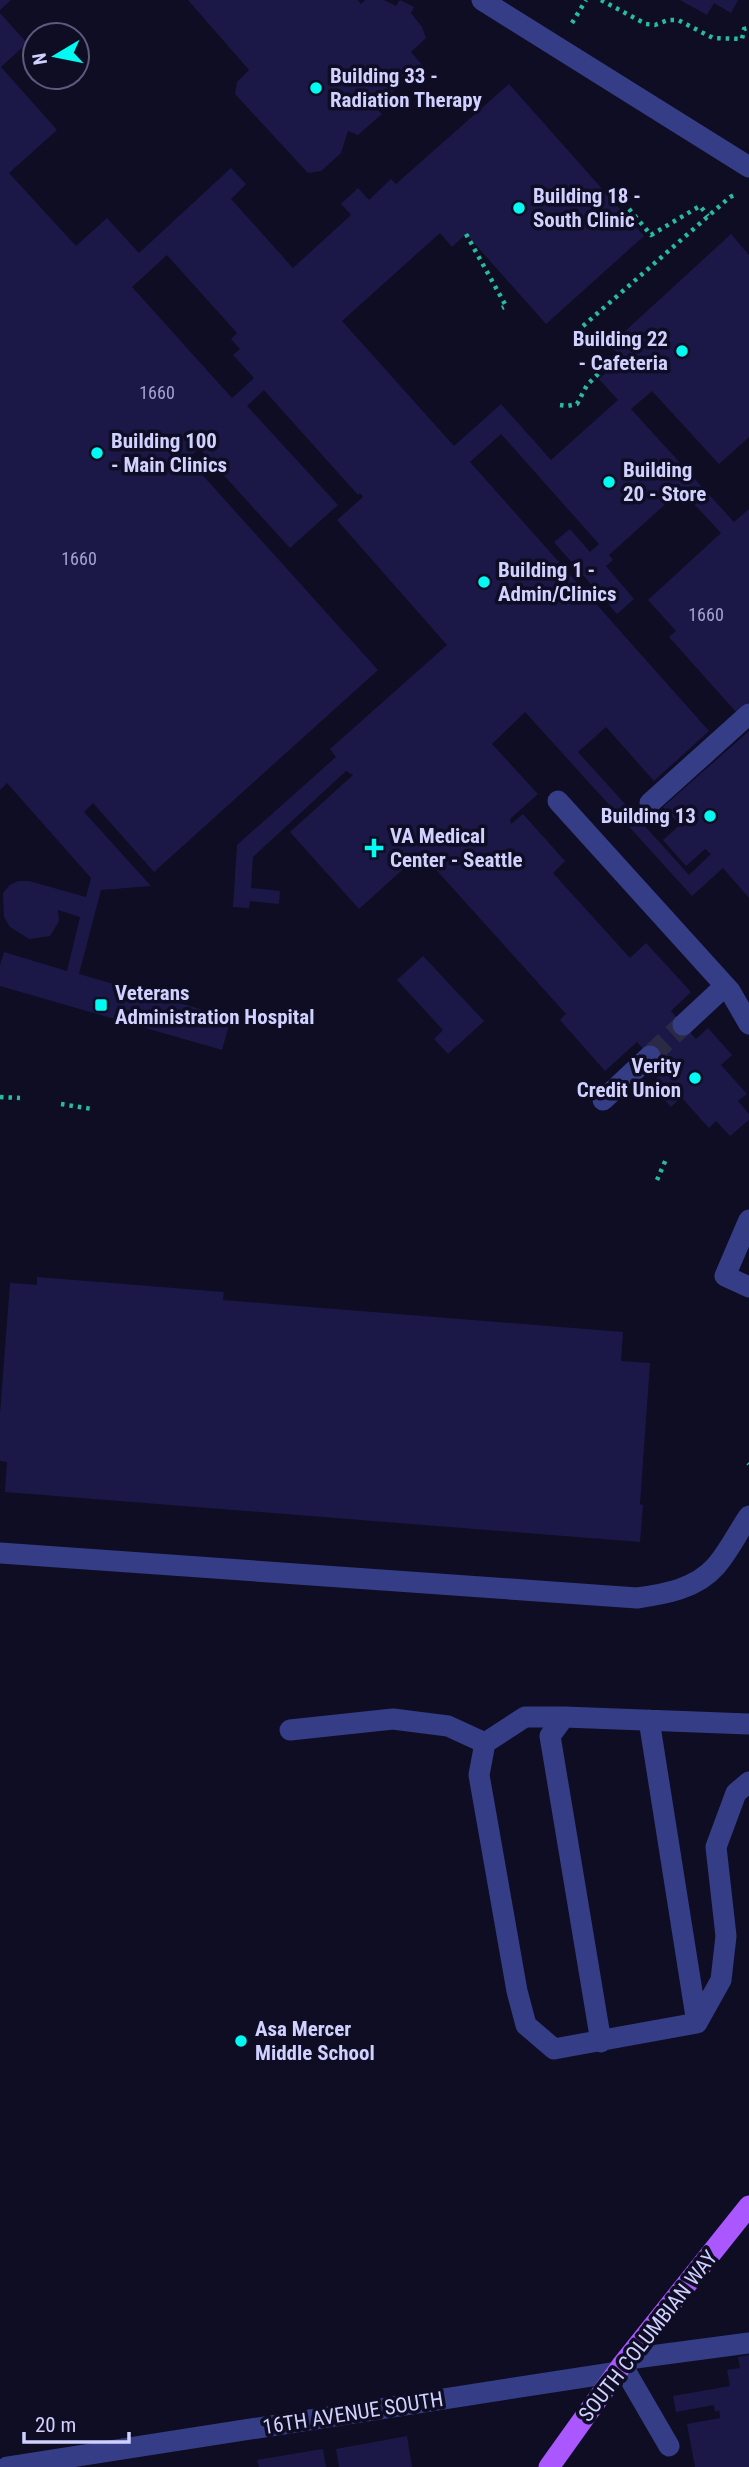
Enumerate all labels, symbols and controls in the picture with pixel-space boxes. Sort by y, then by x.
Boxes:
north arrow [21,21,91,91]
text: N [27,51,52,67]
place label: Building 33 - Radiation Therapy [330,64,482,112]
marker: Building 33 - Radiation Therapy [308,80,324,96]
place label: Building 18 - South Clinic [533,184,641,232]
marker: Building 18 - South Clinic [511,200,527,216]
place label: Building 22 - Cafeteria [573,327,668,375]
marker: Building 22 - Cafeteria [674,343,690,359]
house number: 1660 [139,382,175,403]
place label: Building 100 - Main Clinics [111,429,227,477]
marker: Building 100 - Main Clinics [89,445,105,461]
place label: Building 20 - Store [623,458,706,506]
marker: Building 20 - Store [601,474,617,490]
house number: 1660 [61,548,97,569]
place label: Building 1 - Admin/Clinics [498,558,617,606]
marker: Building 1 - Admin/Clinics [476,574,492,590]
house number: 1660 [688,604,724,625]
place label: Building 13 [601,804,696,828]
marker: Building 13 [702,808,718,824]
place label: VA Medical Center - Seattle [390,824,523,872]
marker: VA Medical Center - Seattle [364,838,384,858]
place label: Veterans Administration Hospital [115,981,315,1029]
marker: Veterans Administration Hospital [93,997,109,1013]
place label: Verity Credit Union [577,1054,682,1102]
marker: Verity Credit Union [687,1070,703,1086]
place label: Asa Mercer Middle School [255,2017,375,2065]
marker: Asa Mercer Middle School [233,2033,249,2049]
street label: SOUTH COLUMBIAN WAY [574,2246,722,2426]
street label: 16TH AVENUE SOUTH [261,2387,445,2439]
scale bar [24,2400,130,2444]
text: 20 m [35,2413,76,2437]

